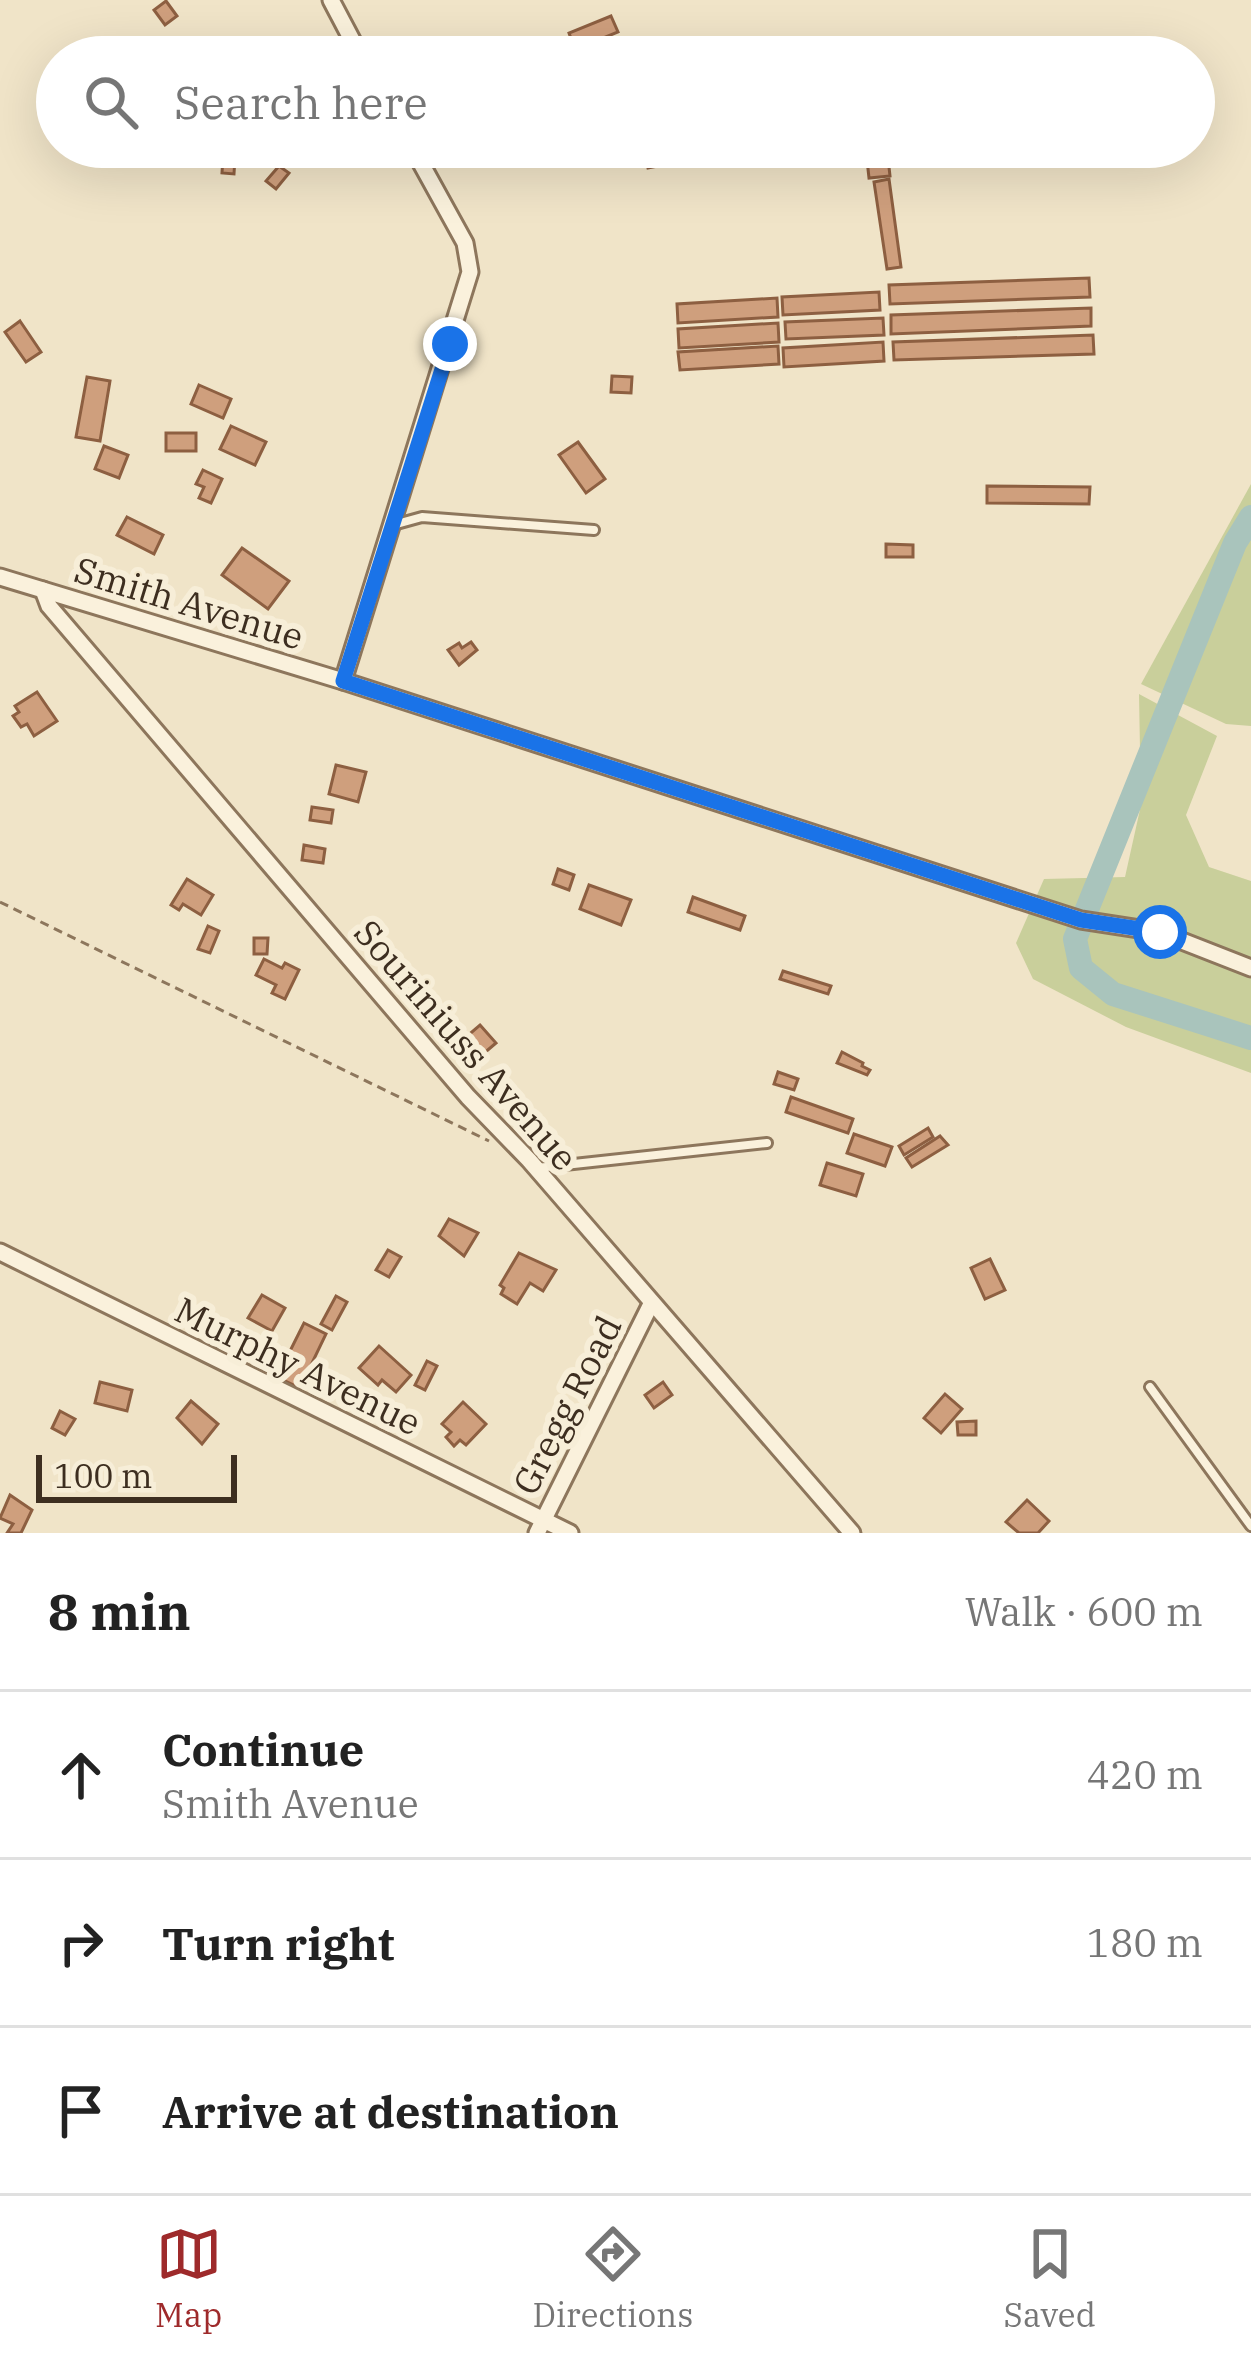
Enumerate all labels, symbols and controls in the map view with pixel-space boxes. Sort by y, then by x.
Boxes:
search box [36,36,1215,168]
icon: search [78,69,144,135]
text: Search here [174,73,428,131]
route end [423,317,477,371]
street label: Smith Avenue [69,545,309,660]
route start [1133,905,1187,959]
street label: Souriniuss Avenue [344,909,588,1180]
street label: Murphy Avenue [168,1286,429,1445]
street label: Gregg Road [501,1307,632,1502]
scale bar [36,1449,237,1502]
text: 100 m [54,1454,153,1497]
text: 8 min [48,1578,191,1644]
text: Walk · 600 m [965,1586,1203,1637]
text: Continue [162,1720,364,1778]
icon: ahead [48,1742,114,1808]
text: 420 m [1087,1749,1203,1800]
text: Smith Avenue [162,1778,419,1829]
icon: right [48,1910,114,1976]
text: Turn right [162,1914,394,1972]
text: 180 m [1087,1917,1203,1968]
icon: arrive [48,2078,114,2144]
text: Arrive at destination [162,2082,619,2140]
tab: Map [155,2221,222,2336]
tab: Directions [532,2221,693,2336]
tab: Saved [1003,2221,1096,2336]

